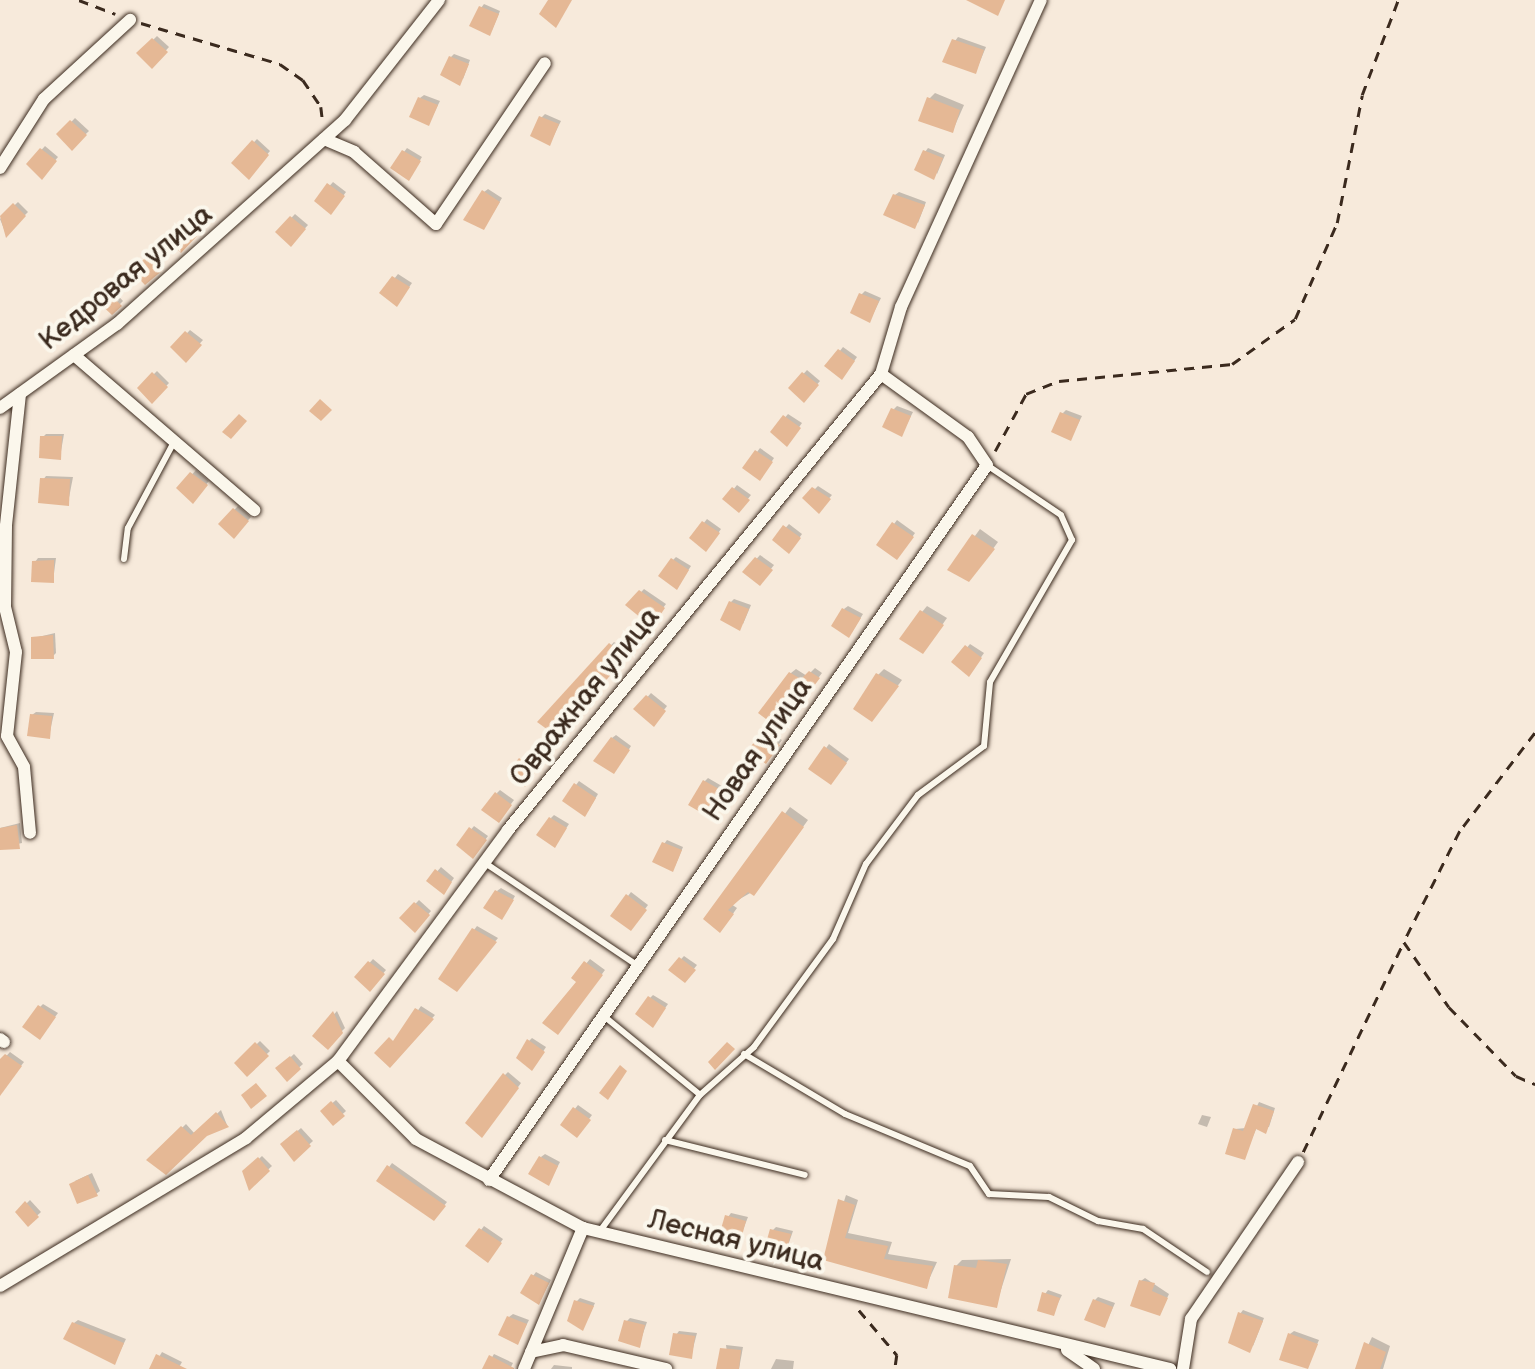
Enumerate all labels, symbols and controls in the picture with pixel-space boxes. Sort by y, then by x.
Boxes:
street label: Кедровая улица [33,198,219,358]
street label: Овражная улица [503,601,667,793]
street label: Новая улица [696,672,820,828]
street label: Лесная улица [645,1203,827,1279]

